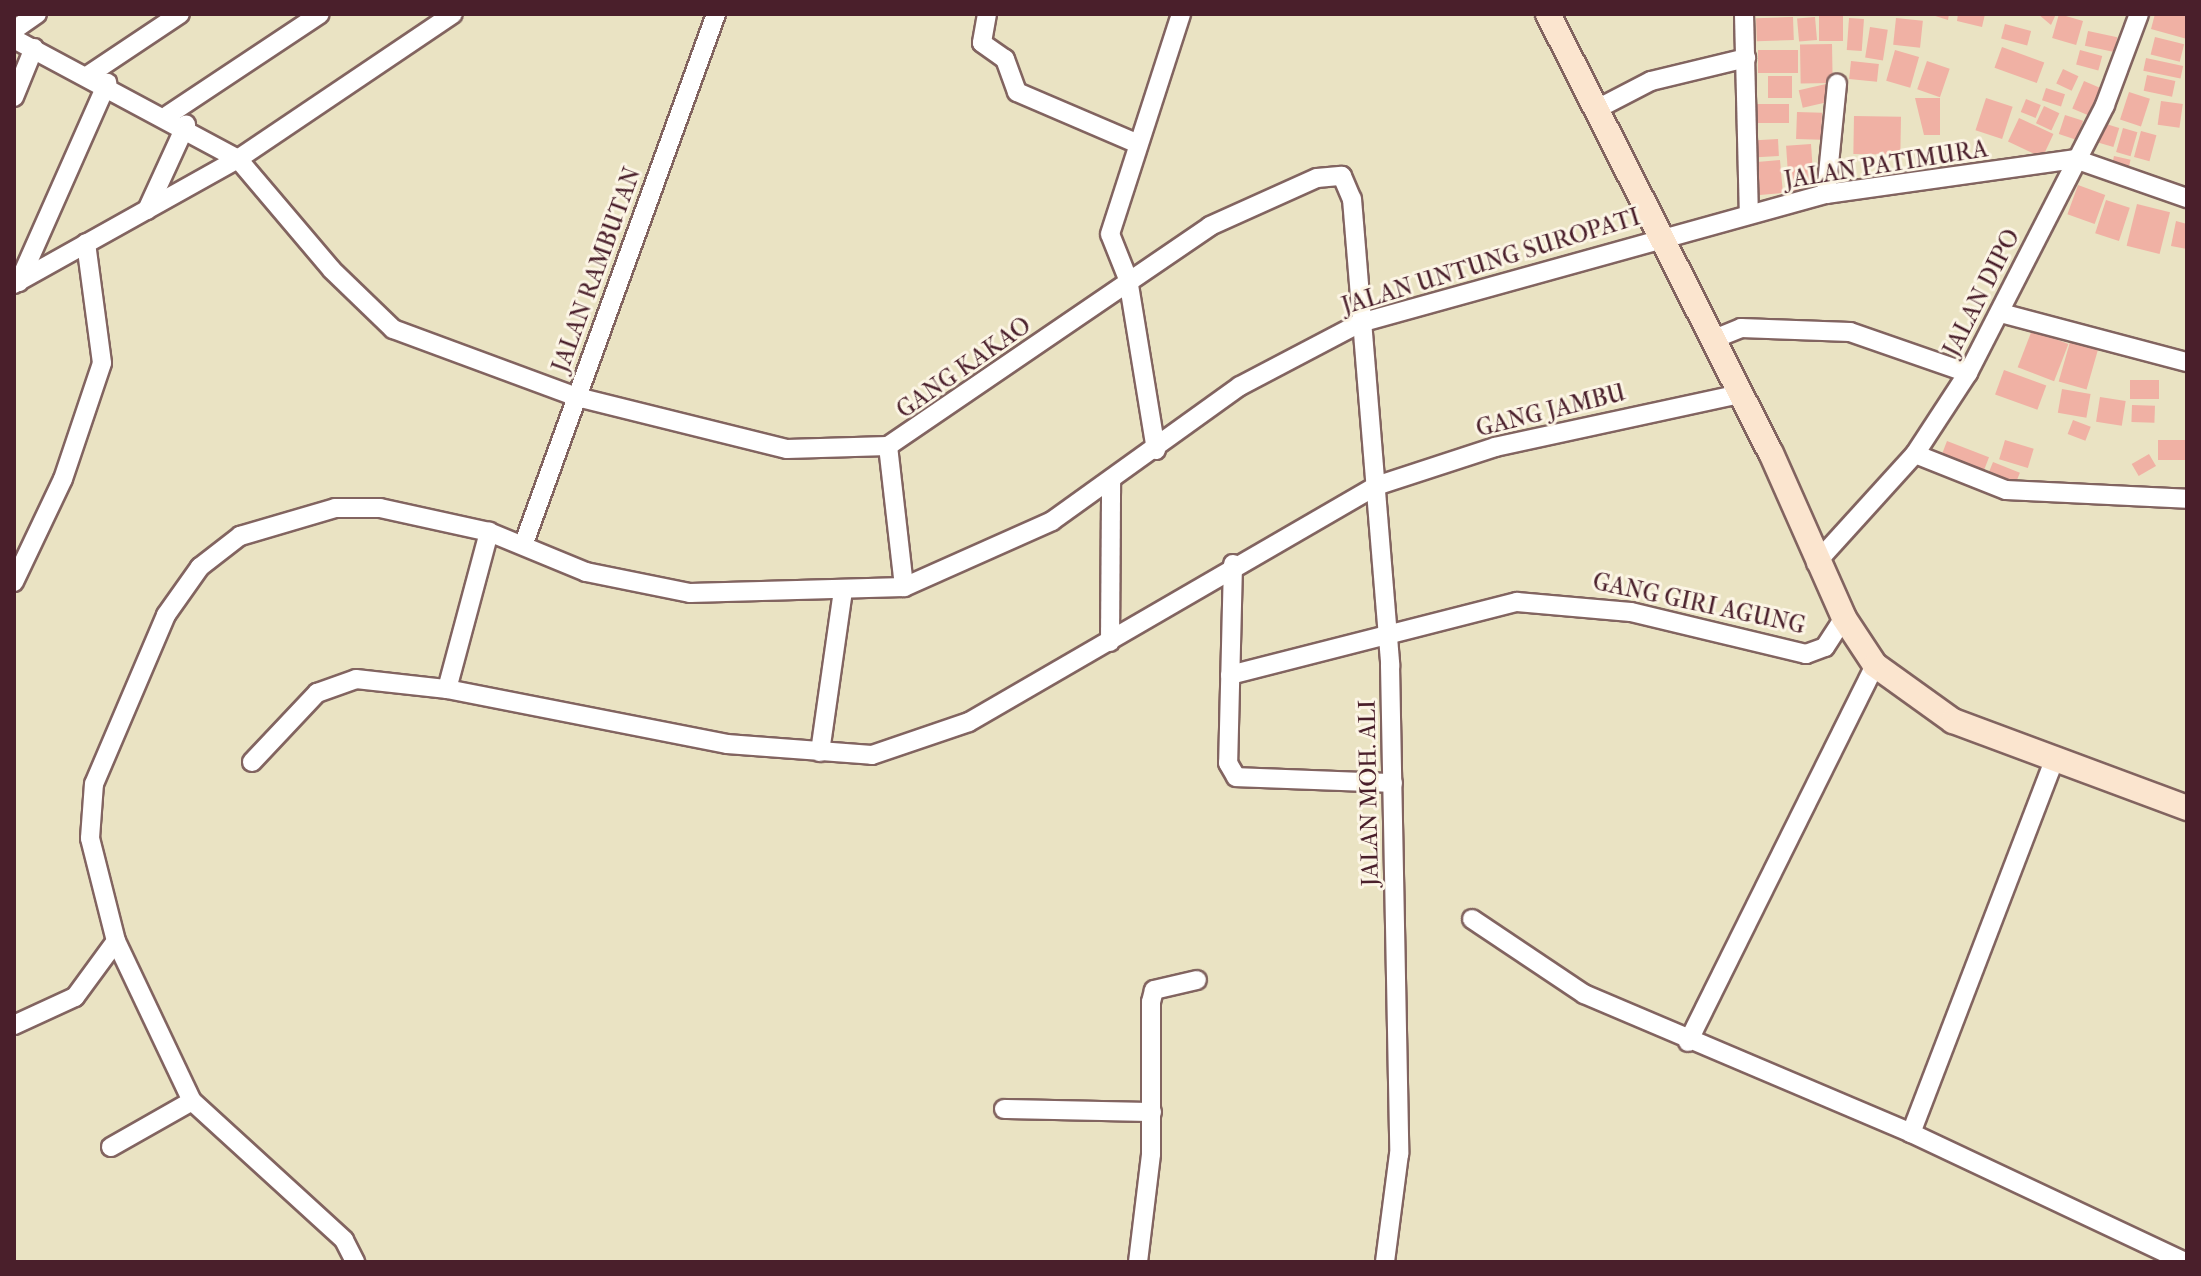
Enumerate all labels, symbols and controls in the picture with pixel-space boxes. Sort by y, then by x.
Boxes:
street label: JALAN PATIMURA [1782,135,1990,195]
street label: JALAN RAMBUTAN [546,163,648,377]
street label: JALAN UNTUNG SUROPATI [1338,203,1644,321]
street label: JALAN DIPO [1938,225,2026,361]
street label: GANG KAKAO [891,311,1037,425]
street label: GANG JAMBU [1473,379,1629,443]
street label: GANG GIRI AGUNG [1590,567,1808,641]
street label: JALAN MOH. ALI [1353,699,1385,887]

